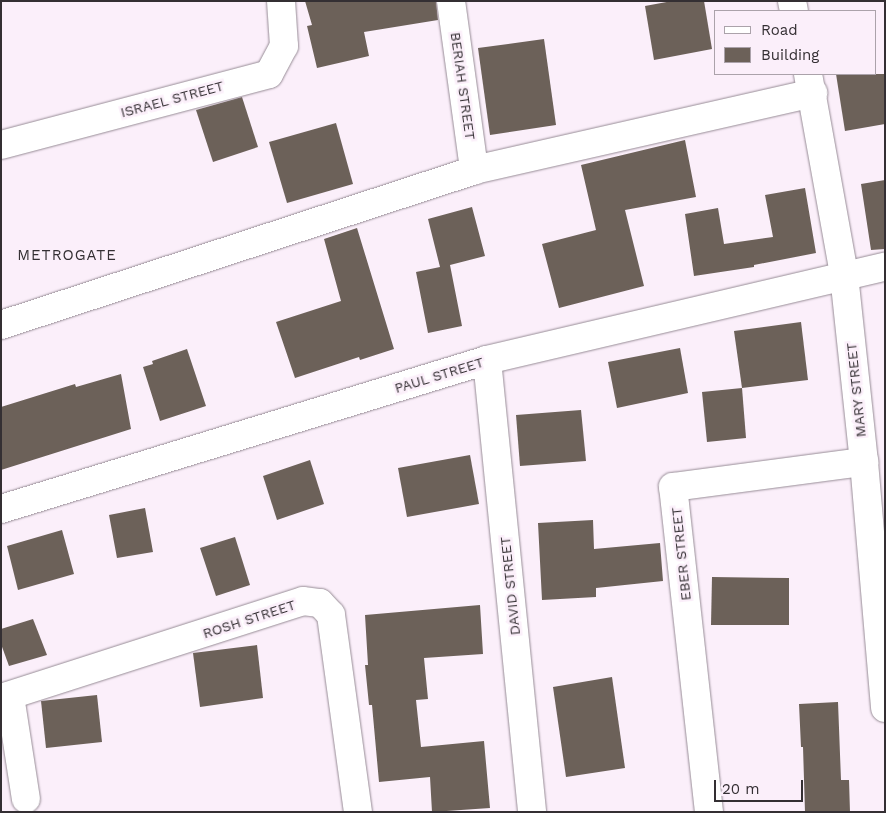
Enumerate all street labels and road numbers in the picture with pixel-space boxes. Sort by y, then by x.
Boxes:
street label: BERIAH STREET [447,31,479,141]
street label: ISRAEL STREET [118,77,226,121]
street label: MARY STREET [843,342,869,438]
street label: PAUL STREET [392,353,486,397]
street label: EBER STREET [668,507,694,601]
street label: DAVID STREET [496,536,524,636]
street label: ROSH STREET [201,596,297,642]

